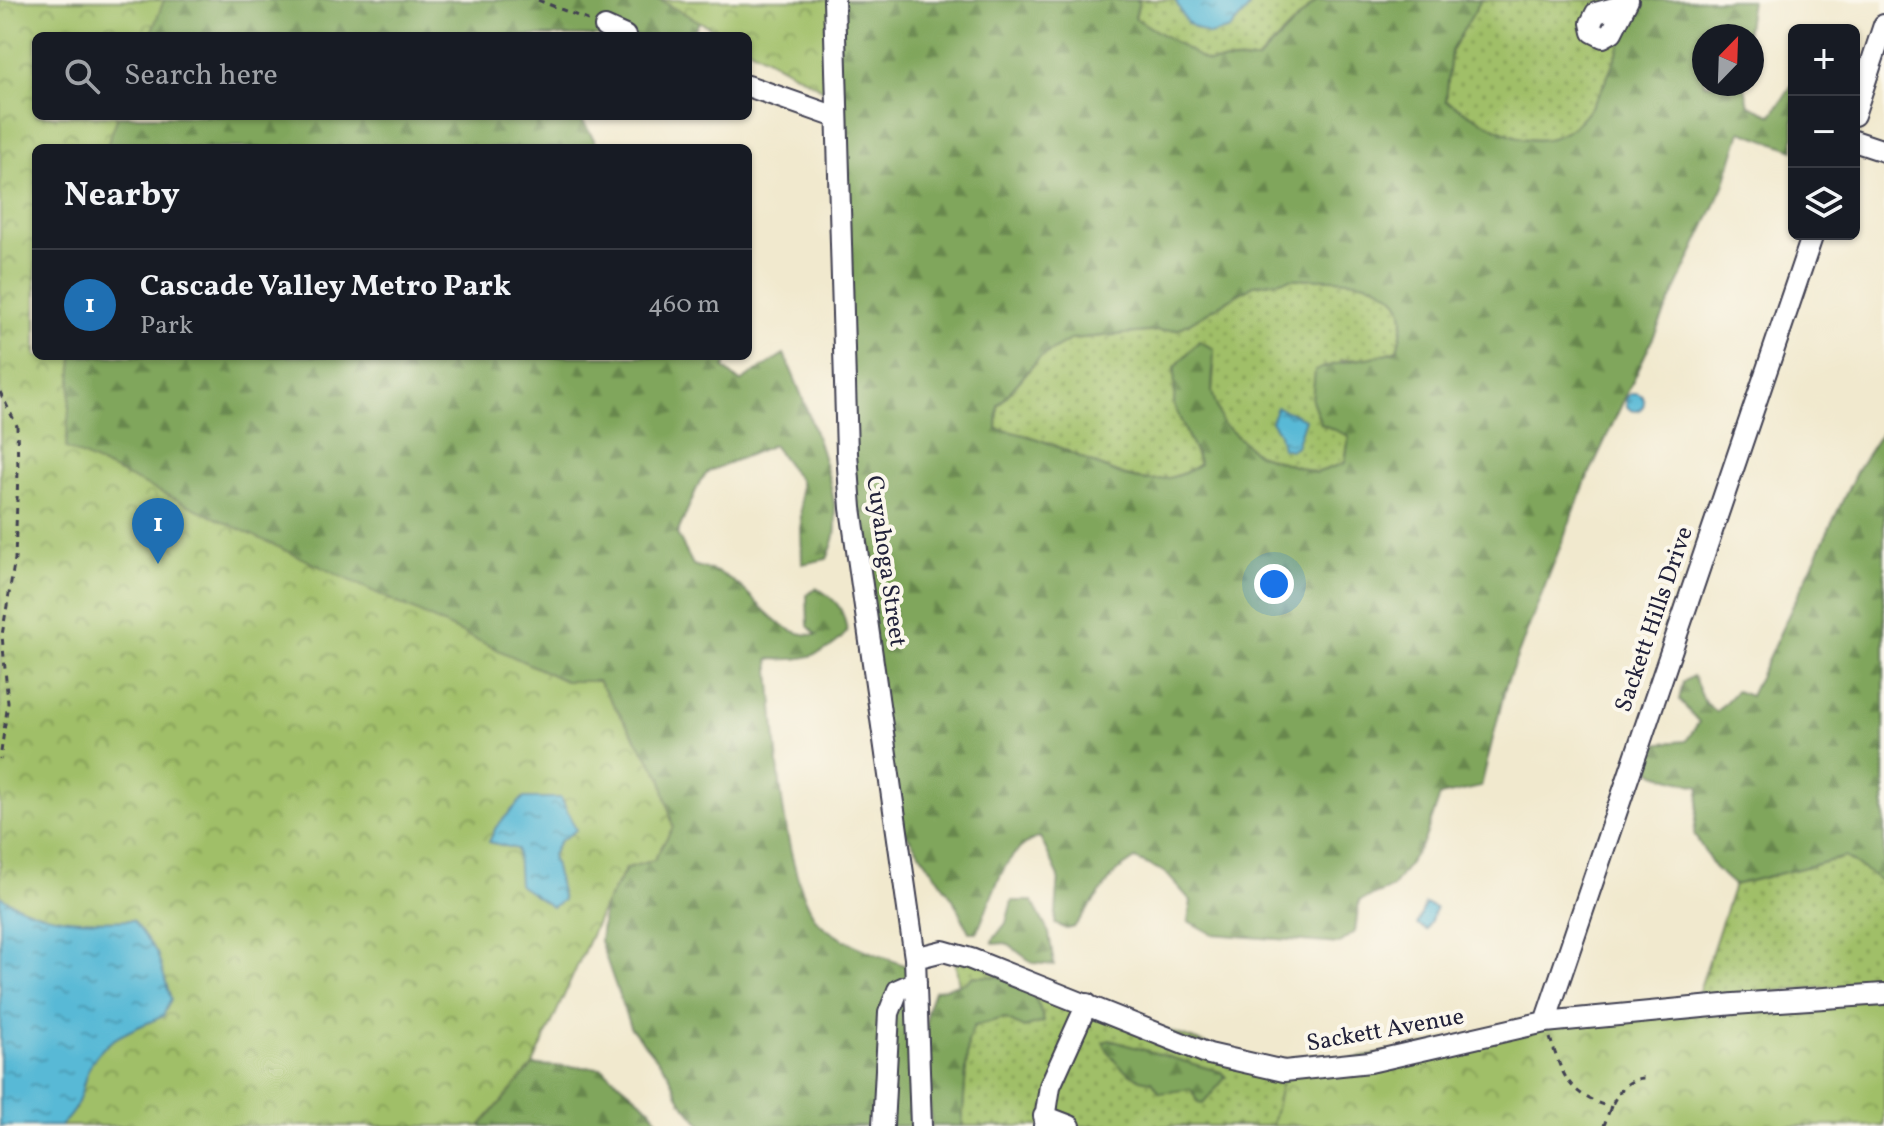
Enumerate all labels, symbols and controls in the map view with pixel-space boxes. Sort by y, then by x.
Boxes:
north arrow [1692,24,1764,96]
map controls [1788,24,1860,240]
button: + [1788,24,1860,96]
search box [32,32,752,120]
icon: search [60,54,104,98]
text: Search here [124,55,278,97]
button: − [1788,96,1860,168]
button: layers [1788,168,1860,240]
text: Nearby [64,173,180,220]
text: Cascade Valley Metro Park [140,266,511,308]
text: 1 [85,287,95,323]
text: 460 m [648,287,720,323]
text: Park [140,308,193,344]
street label: Cuyahoga Street [856,474,914,649]
pin: 1 [132,498,184,564]
street label: Sackett Hills Drive [1607,522,1703,717]
your location [1254,564,1294,604]
street label: Sackett Avenue [1304,1000,1467,1062]

